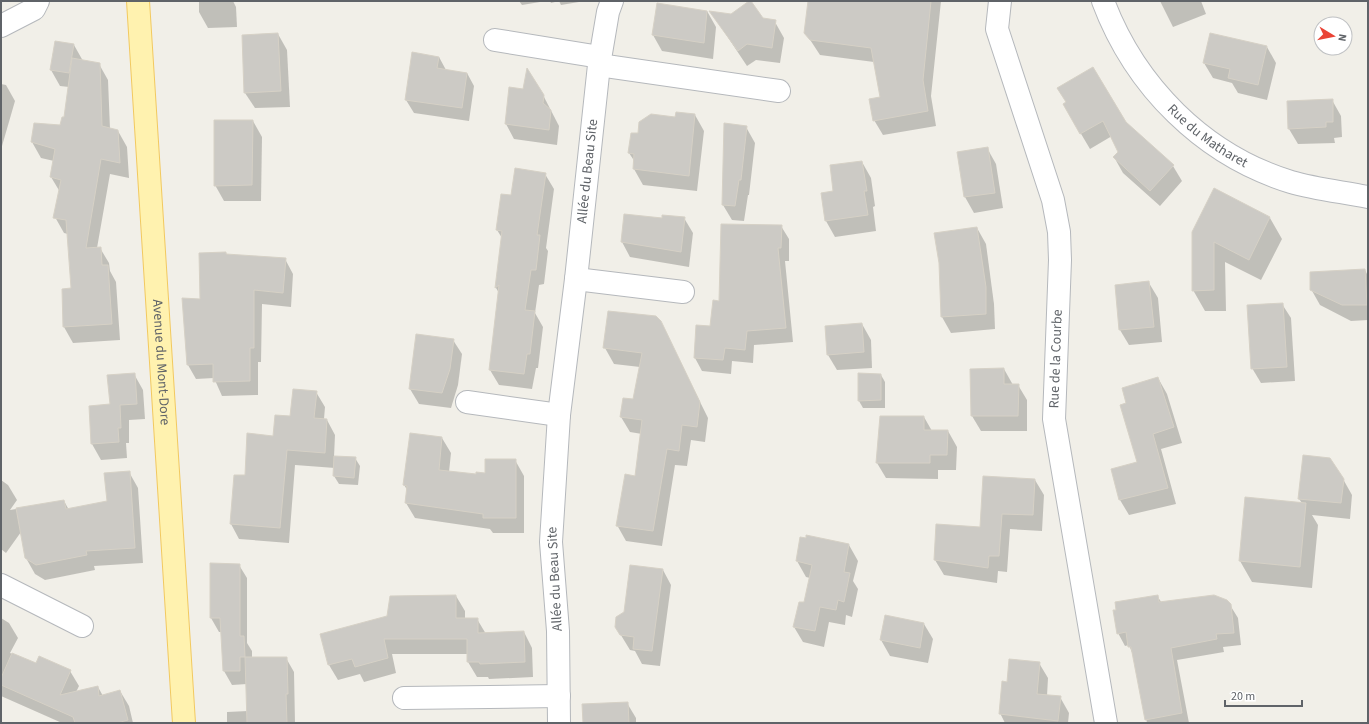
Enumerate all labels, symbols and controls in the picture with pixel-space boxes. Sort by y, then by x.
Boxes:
north arrow [1313,16,1353,56]
text: N [1334,33,1350,43]
street label: Rue du Matharet [1162,100,1251,173]
street label: Allée du Beau Site [572,118,603,224]
street label: Avenue du Mont-Dore [147,299,175,426]
street label: Rue de la Courbe [1044,309,1068,409]
street label: Allée du Beau Site [542,526,568,632]
scale bar [1225,682,1302,708]
text: 20 m [1231,688,1255,705]

